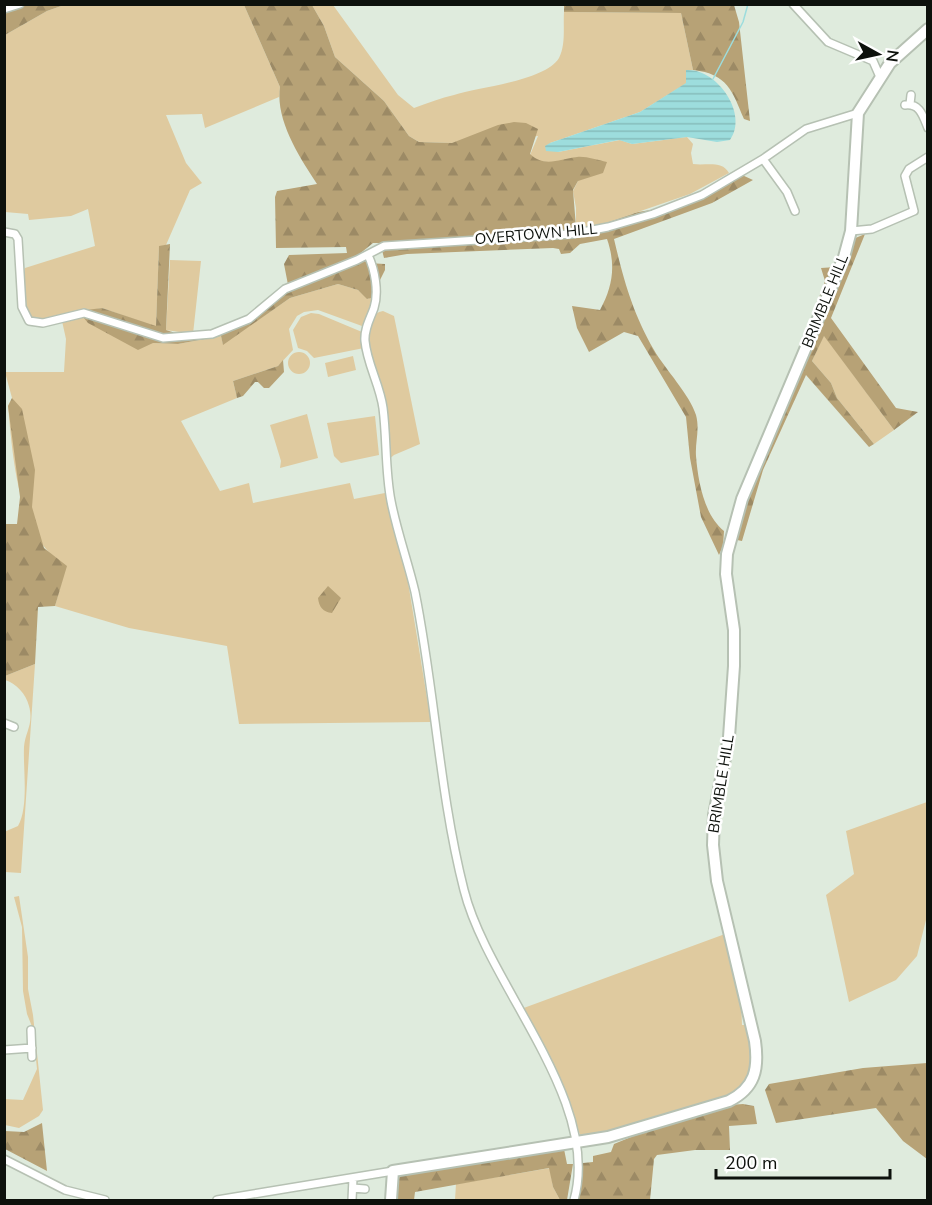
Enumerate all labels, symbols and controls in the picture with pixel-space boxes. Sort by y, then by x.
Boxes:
north arrow [848,24,908,84]
text: N [880,48,904,63]
street label: OVERTOWN HILL [474,219,598,249]
street label: BRIMBLE HILL [797,251,853,351]
street label: BRIMBLE HILL [703,733,739,835]
scale bar [716,1142,890,1180]
text: 200 m [725,1151,777,1175]

